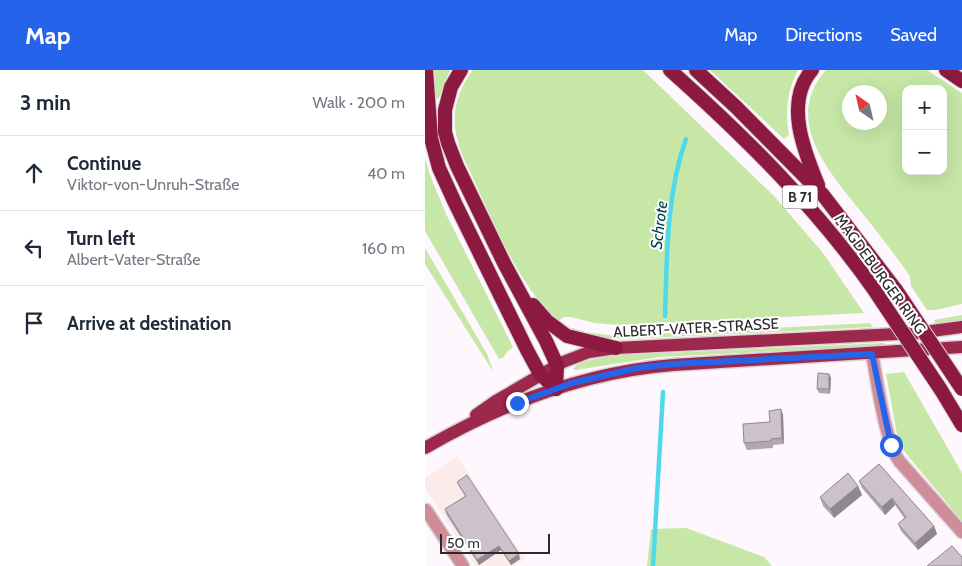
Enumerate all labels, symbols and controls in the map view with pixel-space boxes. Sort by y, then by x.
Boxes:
text: Map [25,21,71,50]
text: Map [724,24,757,46]
text: Directions [785,24,862,46]
text: Saved [890,24,937,46]
north arrow [842,85,887,130]
map controls [902,85,947,175]
button: + [902,85,947,130]
text: 3 min [20,90,71,115]
text: Walk · 200 m [313,93,405,112]
button: − [902,130,947,175]
text: Continue [67,152,141,175]
icon: ahead [20,159,48,187]
text: 40 m [367,164,405,183]
text: Viktor-von-Unruh-Straße [67,175,239,194]
road number: B 71 [783,185,817,208]
water label: Schrote [647,200,671,250]
street label: MAGDEBURGER RING [830,211,930,337]
text: Turn left [67,227,135,250]
icon: left [20,234,48,262]
text: 160 m [362,239,405,258]
text: Albert-Vater-Straße [67,250,200,269]
icon: arrive [20,309,48,337]
text: Arrive at destination [67,312,231,335]
street label: ALBERT-VATER-STRASSE [613,315,779,341]
route end [506,392,529,415]
route start [880,434,903,457]
scale bar [440,531,550,554]
text: 50 m [447,534,480,552]

